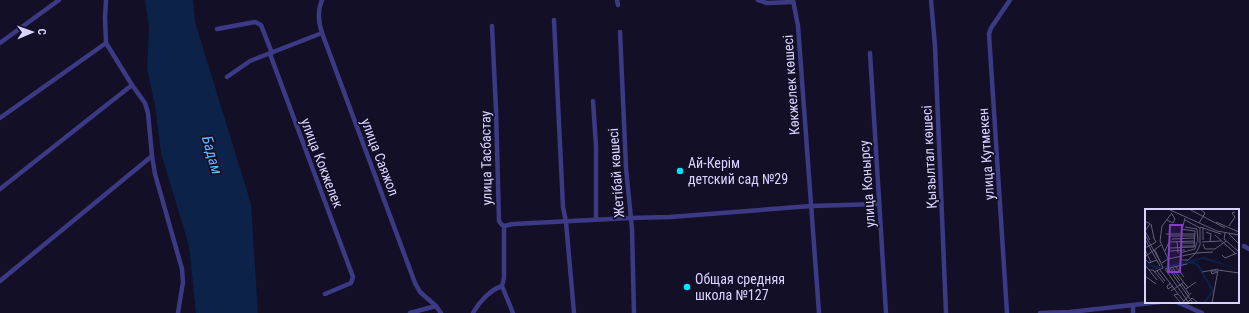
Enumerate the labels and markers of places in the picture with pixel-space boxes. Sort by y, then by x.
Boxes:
place label: Ай-Керім детский сад №29 [688,155,788,187]
marker: Ай-Керім детский сад №29 [675,166,685,176]
place label: Общая средняя школа №127 [695,271,785,303]
marker: Общая средняя школа №127 [682,282,692,292]

